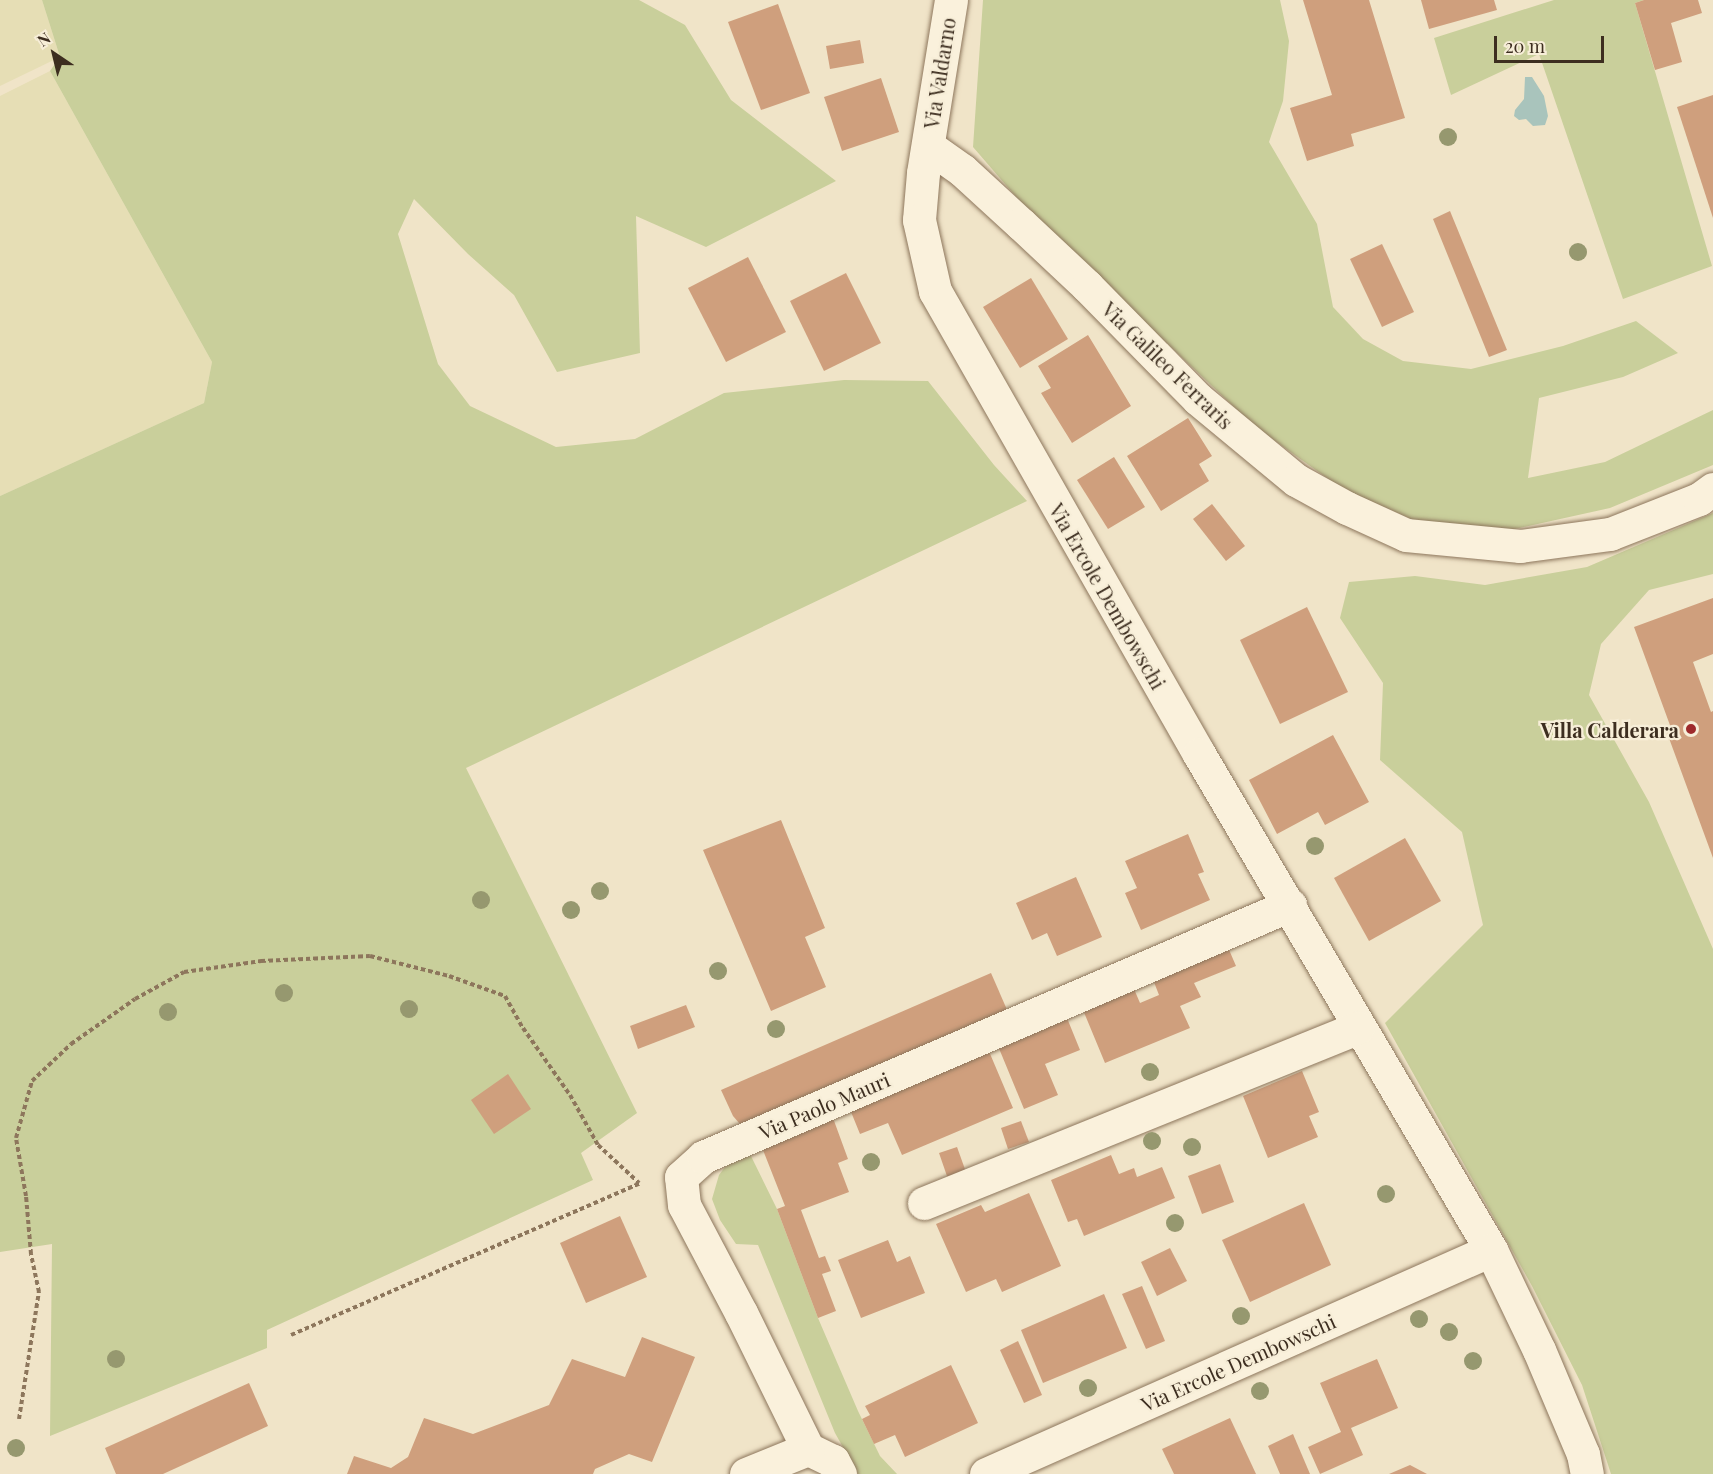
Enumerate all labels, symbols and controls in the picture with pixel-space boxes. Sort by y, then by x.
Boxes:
street label: Via Valdarno [918,15,960,131]
north arrow [24,24,84,84]
scale bar [1497,24,1606,62]
text: N [33,27,54,51]
text: 20 m [1505,34,1545,58]
street label: Via Galileo Ferraris [1098,296,1238,434]
street label: Via Ercole Dembowschi [1045,499,1171,693]
place label: Villa Calderara [1541,717,1679,741]
marker: Villa Calderara [1684,722,1698,736]
street label: Via Paolo Mauri [755,1067,893,1143]
street label: Via Ercole Dembowschi [1137,1308,1339,1416]

